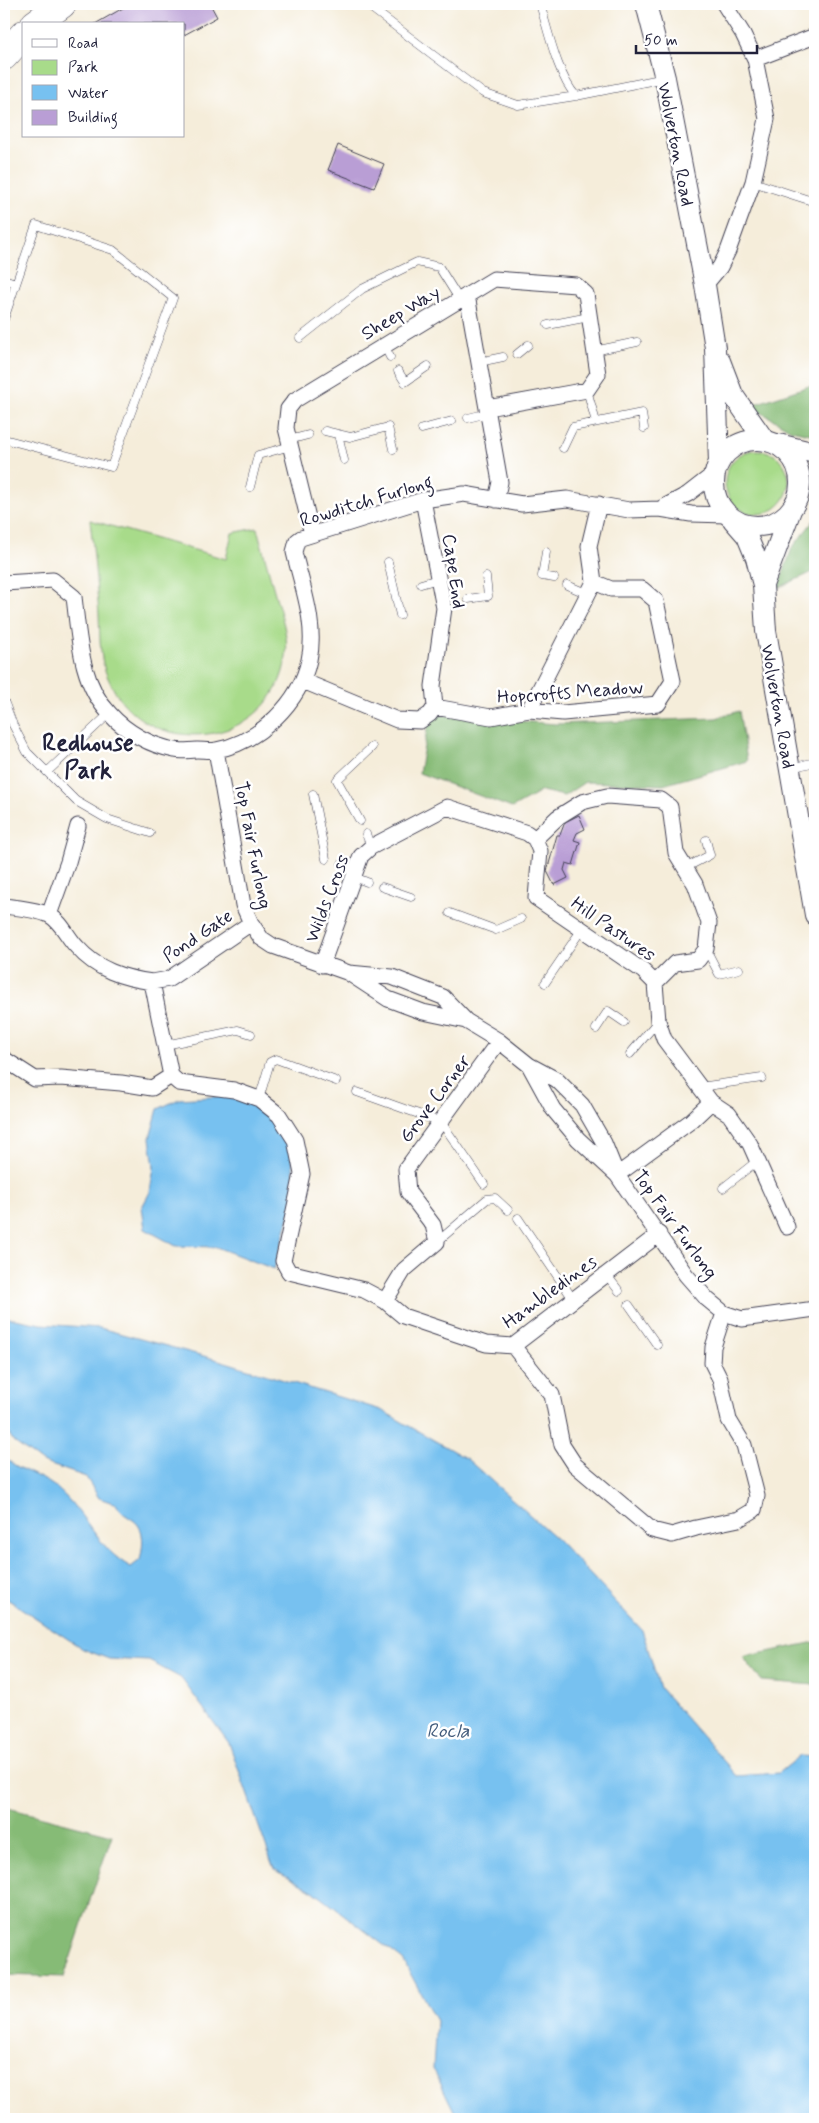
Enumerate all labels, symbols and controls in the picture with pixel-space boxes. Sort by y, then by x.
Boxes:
legend [22,22,185,138]
scale bar [636,22,758,54]
text: 50 m [644,31,678,51]
text: Road [68,34,98,54]
text: Park [68,58,98,78]
street label: Wolverton Road [651,80,700,209]
text: Water [68,84,108,104]
text: Building [68,108,118,129]
street label: Sheep Way [357,280,445,347]
street label: Rowditch Furlong [297,469,437,536]
street label: Cape End [436,532,471,610]
street label: Wolverton Road [754,642,801,771]
street label: Hopcrofts Meadow [496,675,644,710]
district label: Redhouse Park [42,728,134,787]
street label: Top Fair Furlong [226,779,277,912]
street label: Wilds Cross [299,851,356,946]
street label: Hill Pastures [566,891,660,968]
street label: Pond Gate [158,904,238,969]
street label: Grove Corner [394,1050,477,1148]
street label: Top Fair Furlong [625,1165,723,1286]
street label: Hambledines [498,1249,603,1335]
water label: Rocla [426,1718,470,1745]

